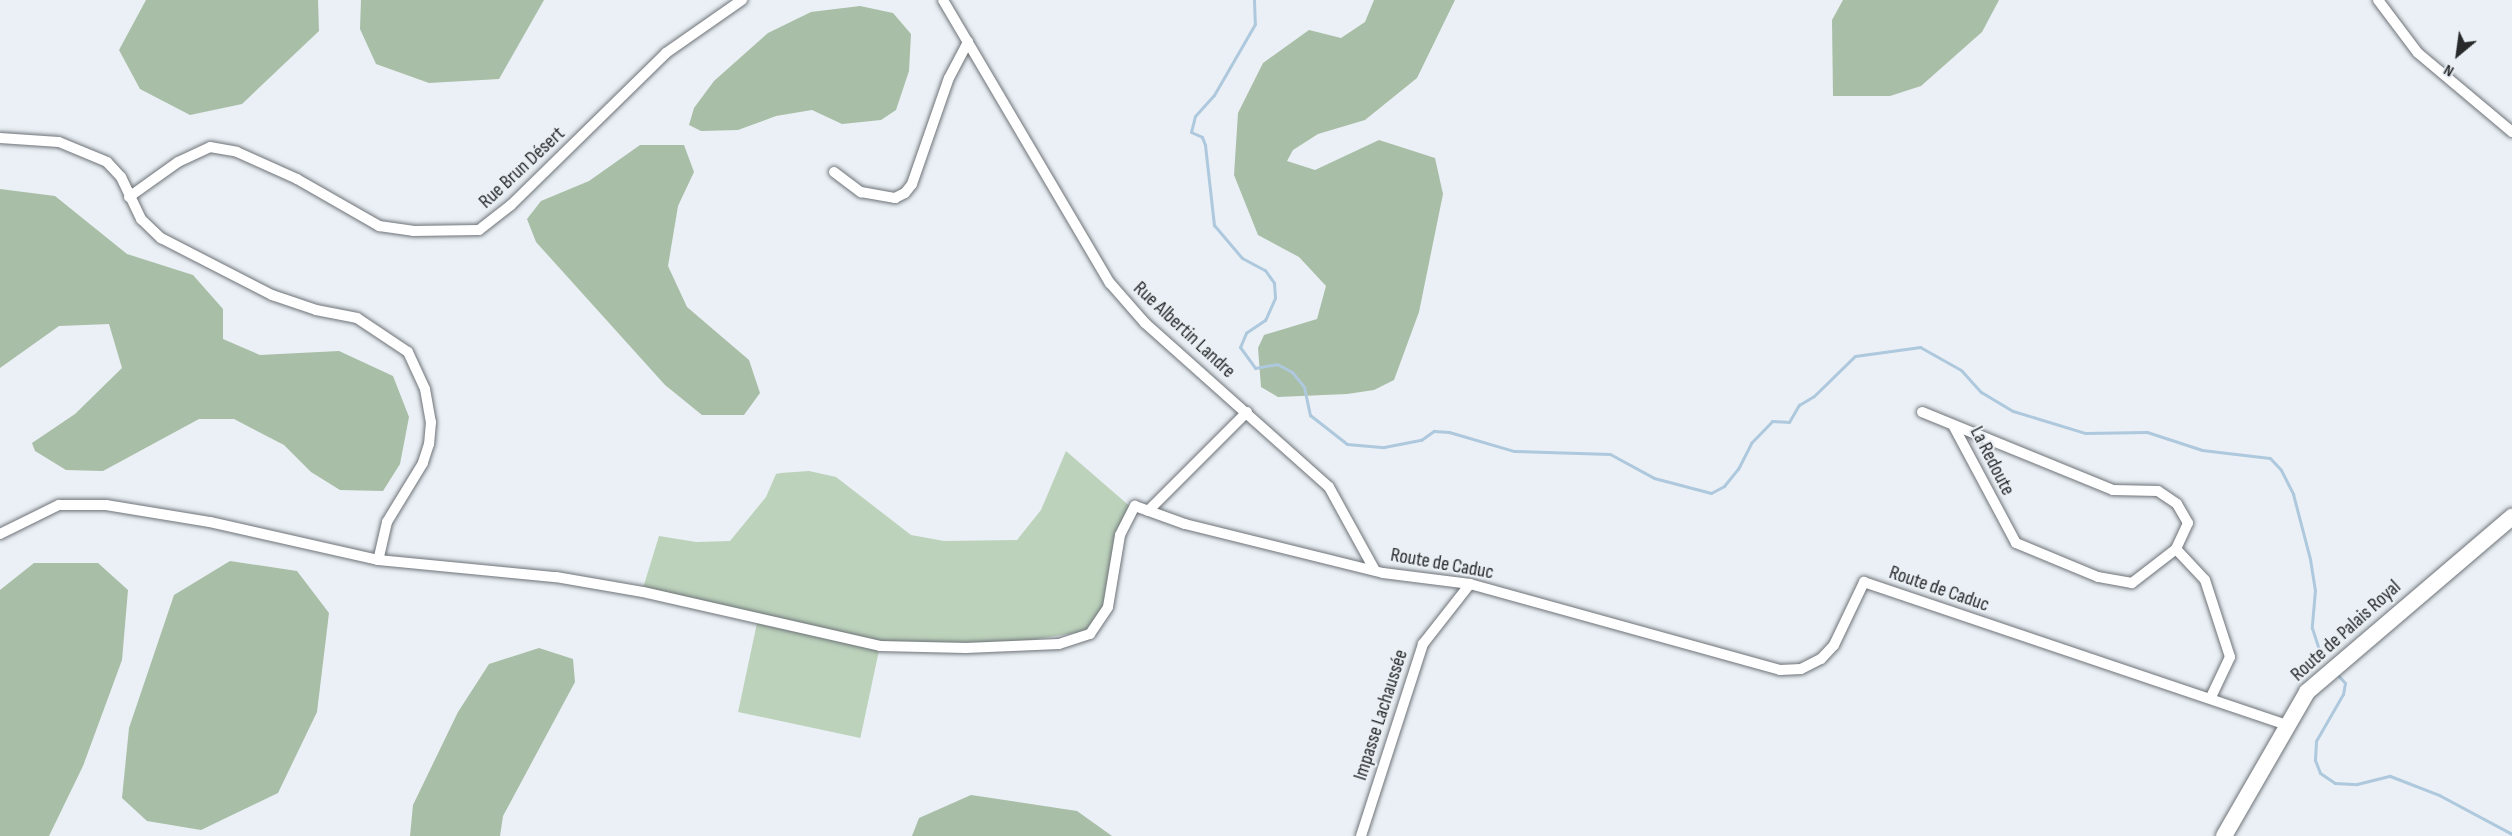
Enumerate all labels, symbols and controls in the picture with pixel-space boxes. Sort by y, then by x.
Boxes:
north arrow [2428,24,2488,84]
text: N [2441,60,2457,81]
street label: Rue Brun Désert [474,122,570,214]
street label: Rue Albertin Landre [1128,277,1240,383]
street label: La Redoute [1964,422,2020,500]
street label: Route de Caduc [1389,543,1495,585]
street label: Route de Caduc [1886,561,1992,617]
street label: Route de Palais Royal [2286,575,2406,687]
street label: Impasse Lachaussée [1349,647,1413,783]

